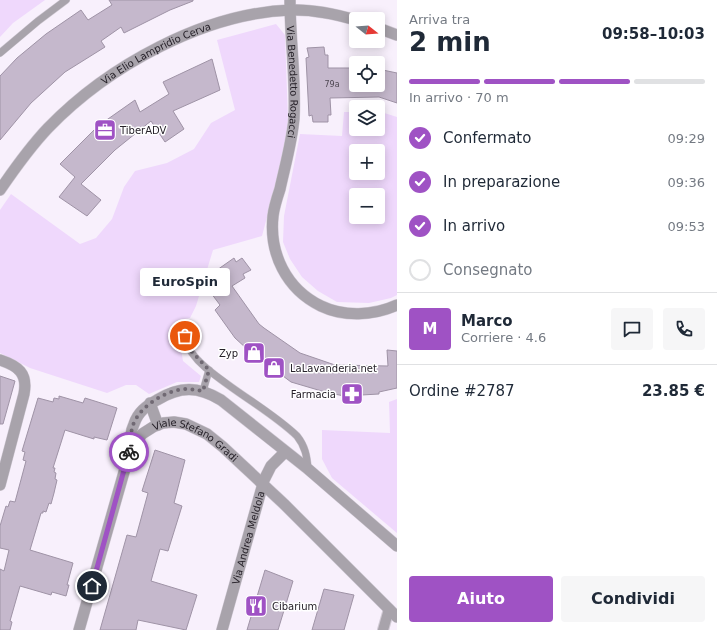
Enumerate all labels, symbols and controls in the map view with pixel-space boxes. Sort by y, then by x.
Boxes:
north arrow [349,12,385,48]
map controls [349,12,385,224]
text: Arriva tra [409,12,470,27]
street label: Via Elio Lampridio Cerva [99,20,212,86]
street label: Via Benedetto Rogacci [285,25,300,139]
text: 09:58–10:03 [602,25,705,43]
text: 2 min [409,27,491,57]
button: locate [349,56,385,92]
house number: 79a [324,80,340,89]
text: In arrivo · 70 m [409,90,509,105]
button: layers [349,100,385,136]
office icon: TiberADV [92,117,118,143]
place label: TiberADV [119,125,167,136]
icon: check [409,127,431,149]
text: Confermato [443,129,531,147]
text: 09:29 [668,131,705,146]
button: + [349,144,385,180]
icon: check [409,171,431,193]
text: In preparazione [443,173,560,191]
text: 09:36 [668,175,705,190]
button: − [349,188,385,224]
icon: check [409,215,431,237]
text: In arrivo [443,217,505,235]
text: 09:53 [668,219,705,234]
text: Consegnato [443,261,532,279]
callout: EuroSpin [140,268,230,296]
text: EuroSpin [152,274,218,289]
button: chat [611,308,653,350]
button: phone [663,308,705,350]
text: Marco [461,312,513,330]
pin [168,319,202,353]
text: M [423,320,437,338]
icon: bag [174,325,196,347]
text: Corriere · 4.6 [461,330,546,345]
shop icon: Zyp [241,340,267,366]
place label: Zyp [219,348,238,359]
shop icon: LaLavanderia.net [261,355,287,381]
place label: LaLavanderia.net [290,363,377,374]
pharmacy icon: Farmacia [339,381,365,407]
text: Ordine #2787 [409,382,515,400]
text: 23.85 € [642,382,705,400]
place label: Farmacia [291,389,336,400]
street label: Viale Stefano Gradi [151,416,240,464]
courier [109,432,149,472]
icon: bike [118,441,140,463]
street label: Via Andrea Meldola [230,490,266,586]
pin [75,569,109,603]
icon: home [81,575,103,597]
button: Aiuto [409,576,553,622]
button: Condividi [561,576,705,622]
restaurant icon: Cibarium [243,593,269,619]
place label: Cibarium [272,601,317,612]

